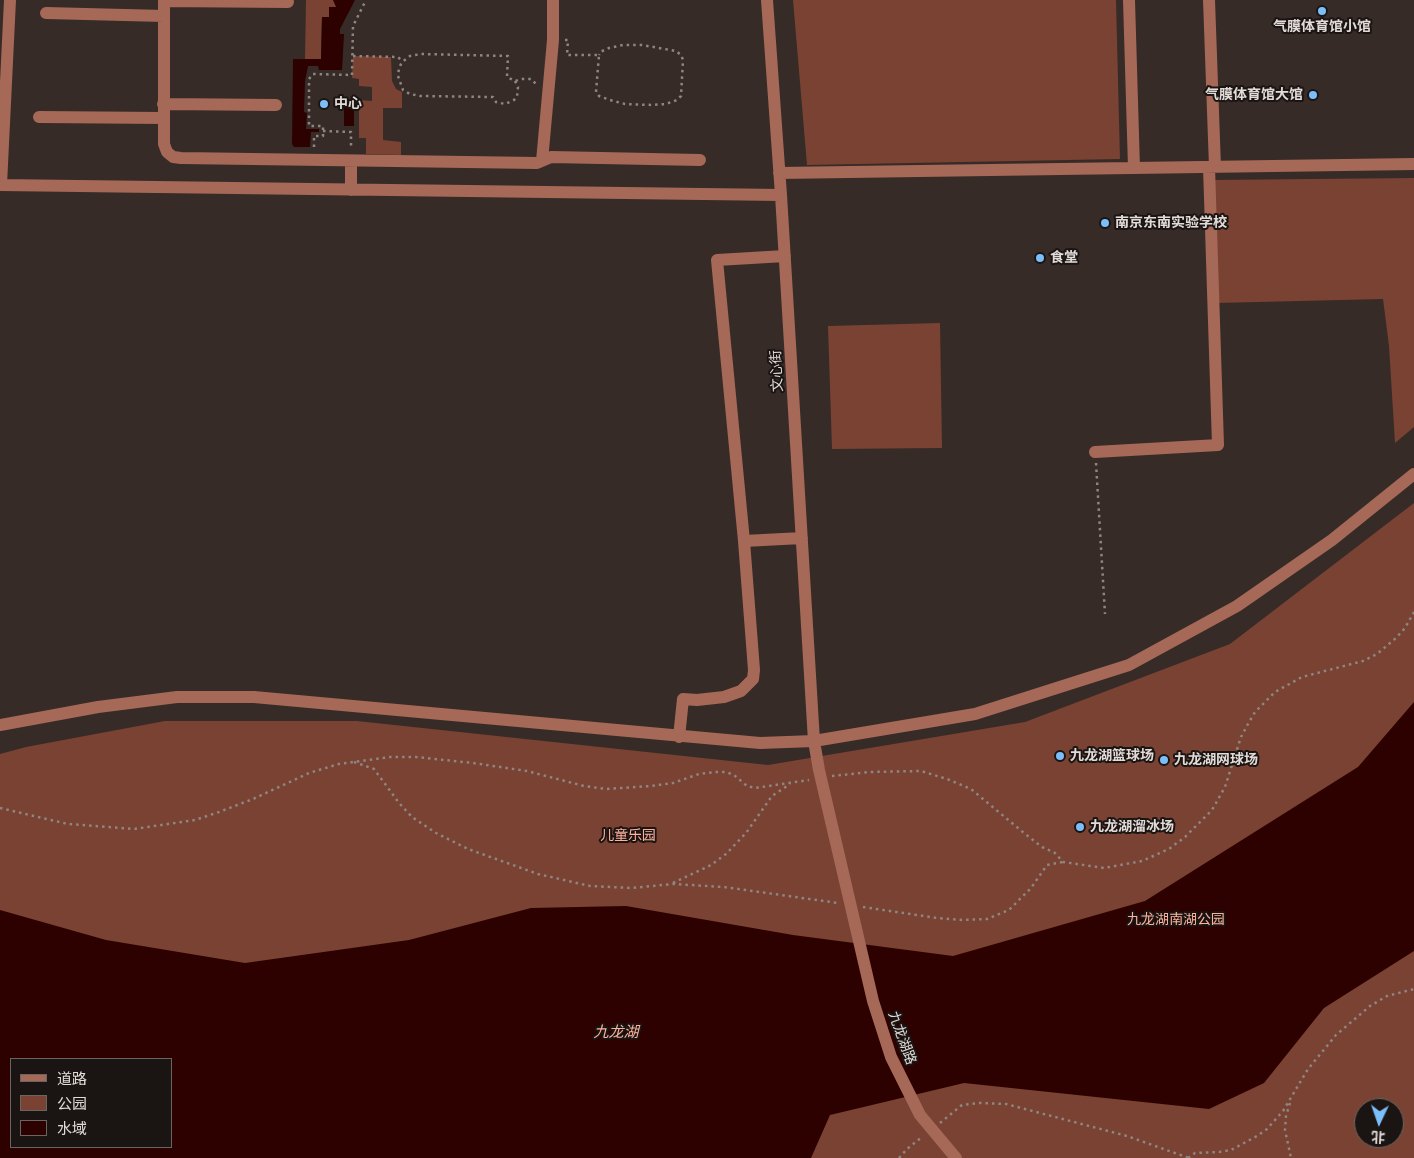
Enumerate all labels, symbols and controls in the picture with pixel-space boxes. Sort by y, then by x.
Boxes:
marker: 气膜体育馆小馆 [1316,5,1328,17]
place label: 气膜体育馆小馆 [1273,19,1371,35]
place label: 气膜体育馆大馆 [1205,87,1303,103]
marker: 气膜体育馆大馆 [1307,89,1319,101]
place label: 中心 [334,96,362,112]
marker: 中心 [318,98,330,110]
place label: 南京东南实验学校 [1115,215,1227,231]
marker: 南京东南实验学校 [1099,217,1111,229]
place label: 食堂 [1050,250,1078,266]
marker: 食堂 [1034,252,1046,264]
street label: 文心街 [768,350,786,392]
place label: 九龙湖篮球场 [1070,748,1154,764]
marker: 九龙湖篮球场 [1054,750,1066,762]
place label: 九龙湖网球场 [1174,752,1258,768]
marker: 九龙湖网球场 [1158,754,1170,766]
place label: 九龙湖溜冰场 [1090,819,1174,835]
marker: 九龙湖溜冰场 [1074,821,1086,833]
park label: 儿童乐园 [600,828,656,844]
park label: 九龙湖南湖公园 [1127,912,1225,928]
street label: 九龙湖路 [885,1009,919,1067]
water label: 九龙湖 [594,1023,638,1041]
legend [10,1058,172,1148]
text: 道路 [57,1070,87,1088]
text: 公园 [57,1095,87,1113]
north arrow [1354,1098,1404,1148]
text: 水域 [57,1120,87,1138]
text: 北 [1371,1129,1386,1145]

